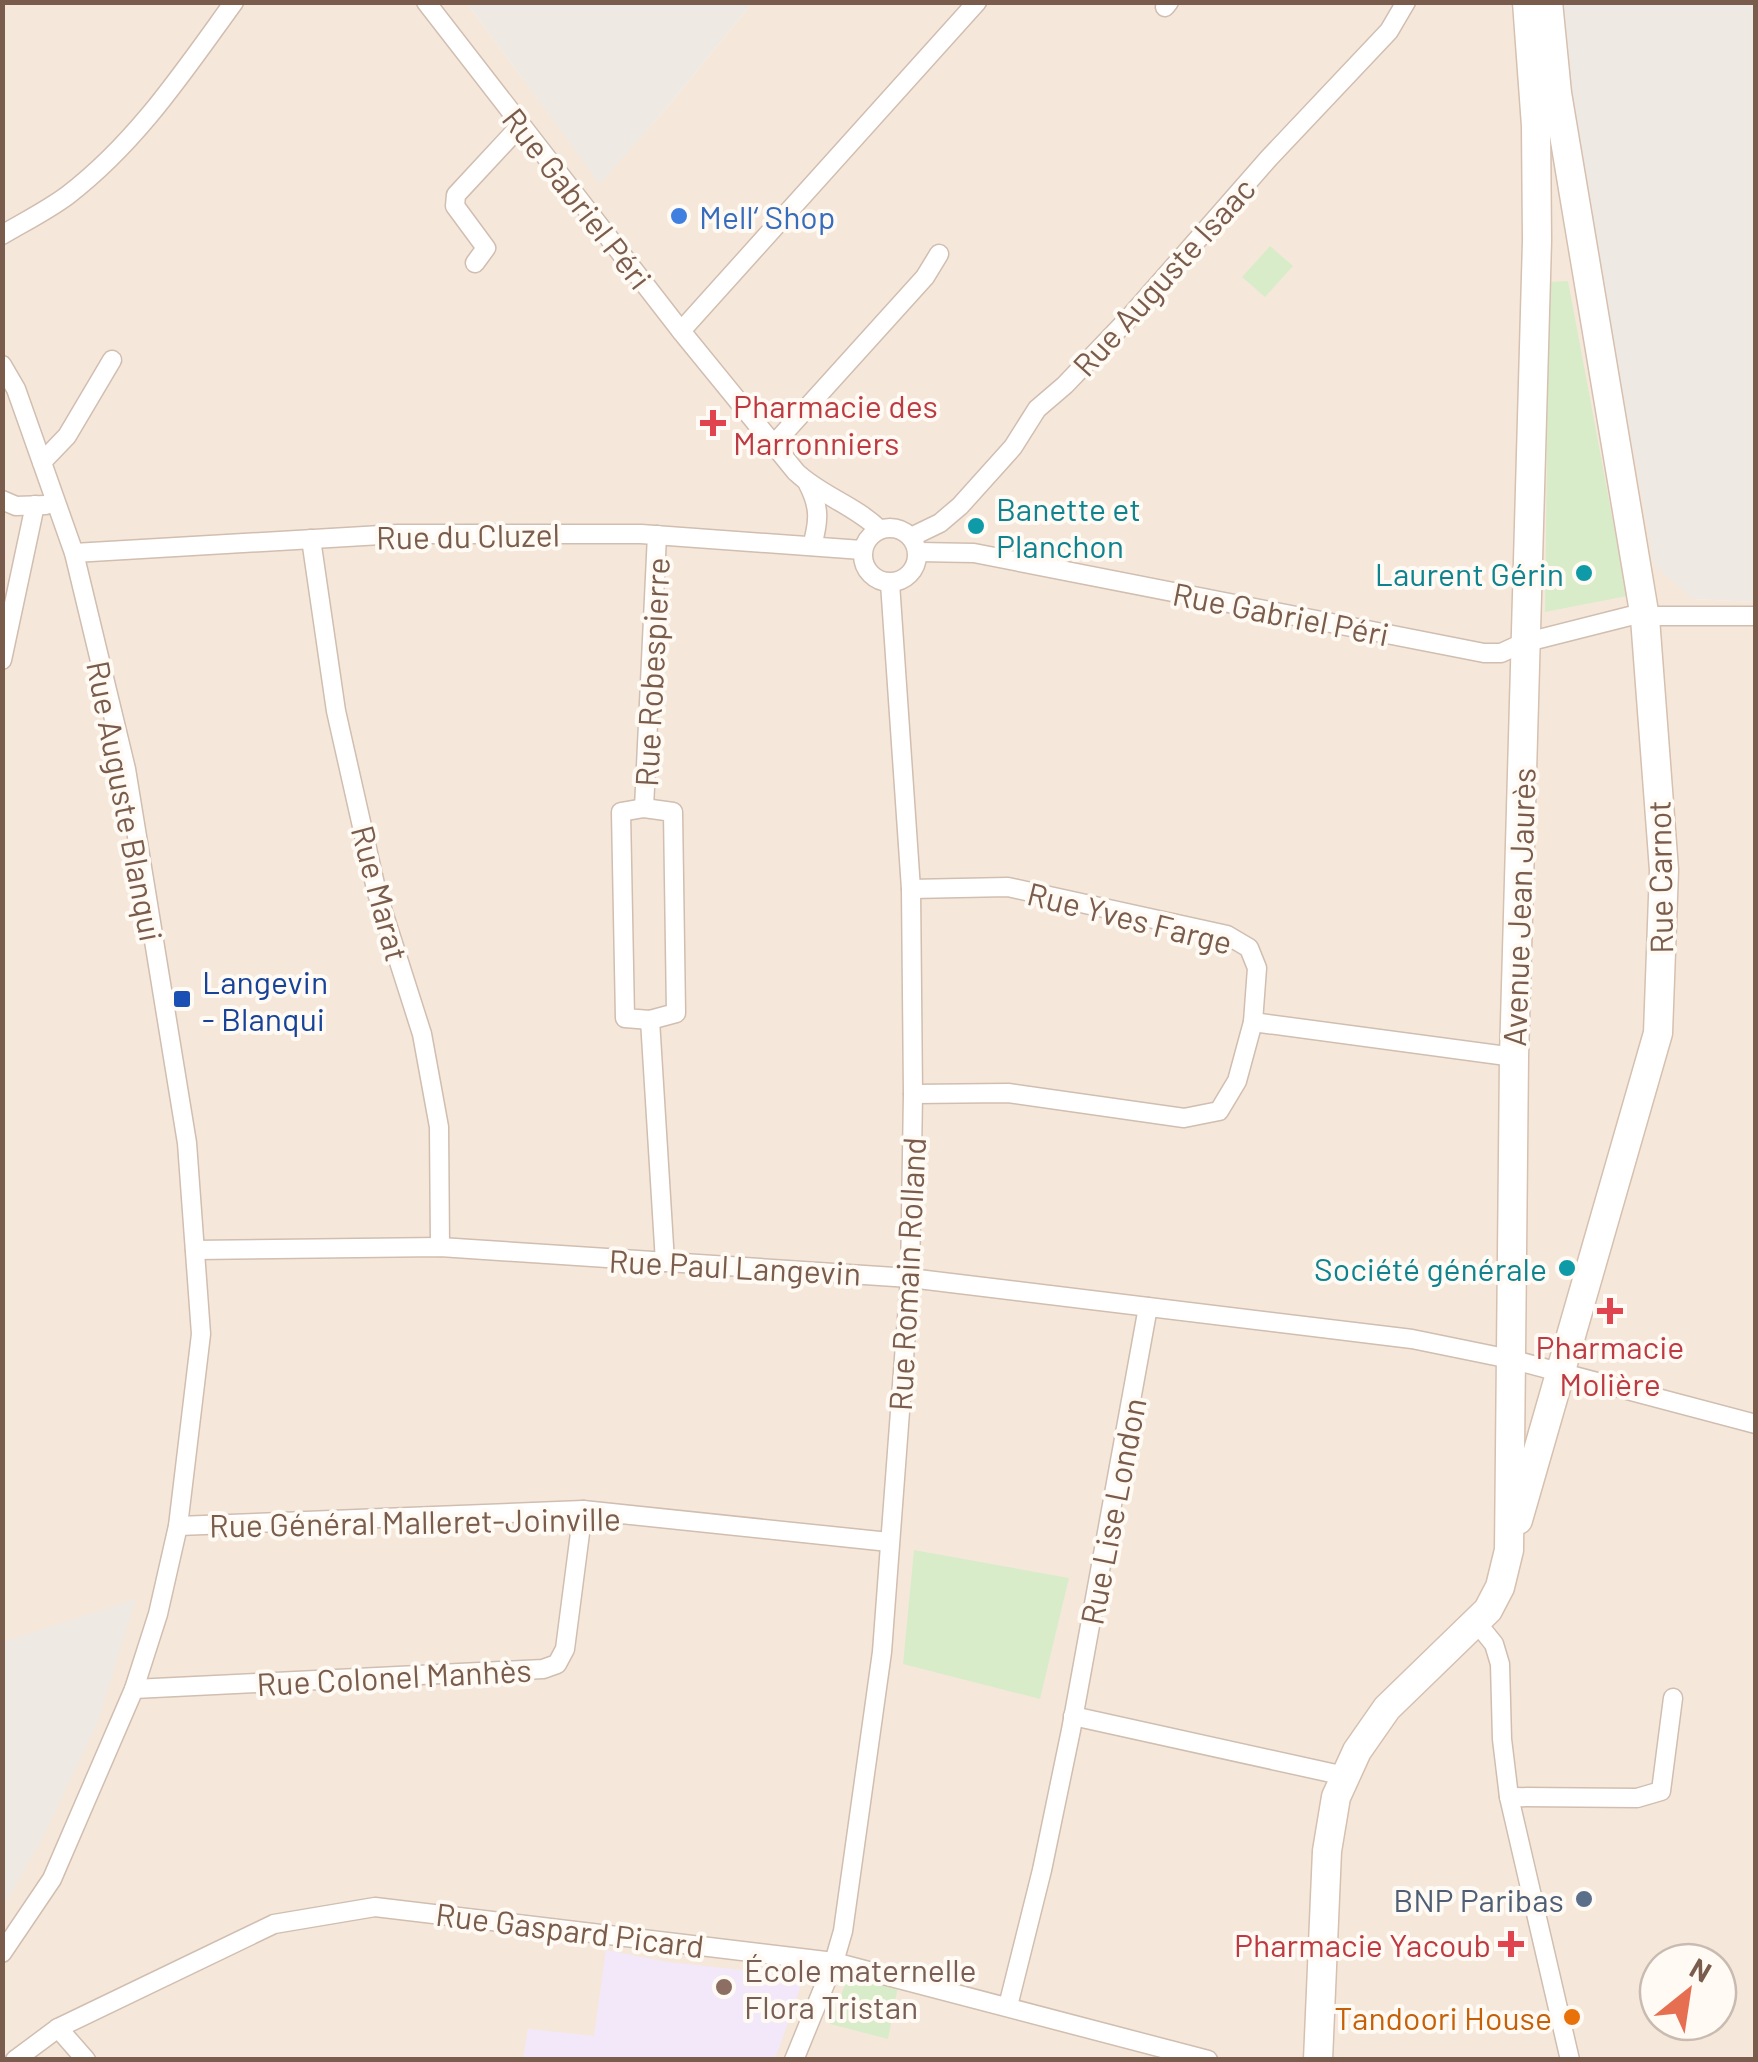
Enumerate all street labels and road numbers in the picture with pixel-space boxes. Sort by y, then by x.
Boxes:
street label: Rue Gabriel Péri [496,100,660,296]
street label: Rue Auguste Isaac [1064,169,1262,383]
street label: Rue du Cluzel [376,514,560,556]
street label: Rue Robespierre [626,556,676,788]
street label: Rue Gabriel Péri [1170,573,1392,653]
street label: Rue Auguste Blanqui [80,657,172,945]
street label: Avenue Jean Jaurès [1494,767,1542,1047]
street label: Rue Carnot [1639,800,1679,954]
street label: Rue Marat [345,821,417,965]
street label: Rue Yves Farge [1024,873,1236,961]
street label: Rue Romain Rolland [880,1136,932,1412]
street label: Rue Paul Langevin [608,1240,862,1292]
street label: Rue Lise London [1071,1394,1153,1628]
street label: Rue Général Malleret-Joinville [209,1498,621,1544]
street label: Rue Colonel Manhès [256,1650,532,1702]
street label: Rue Gaspard Picard [434,1894,706,1964]

